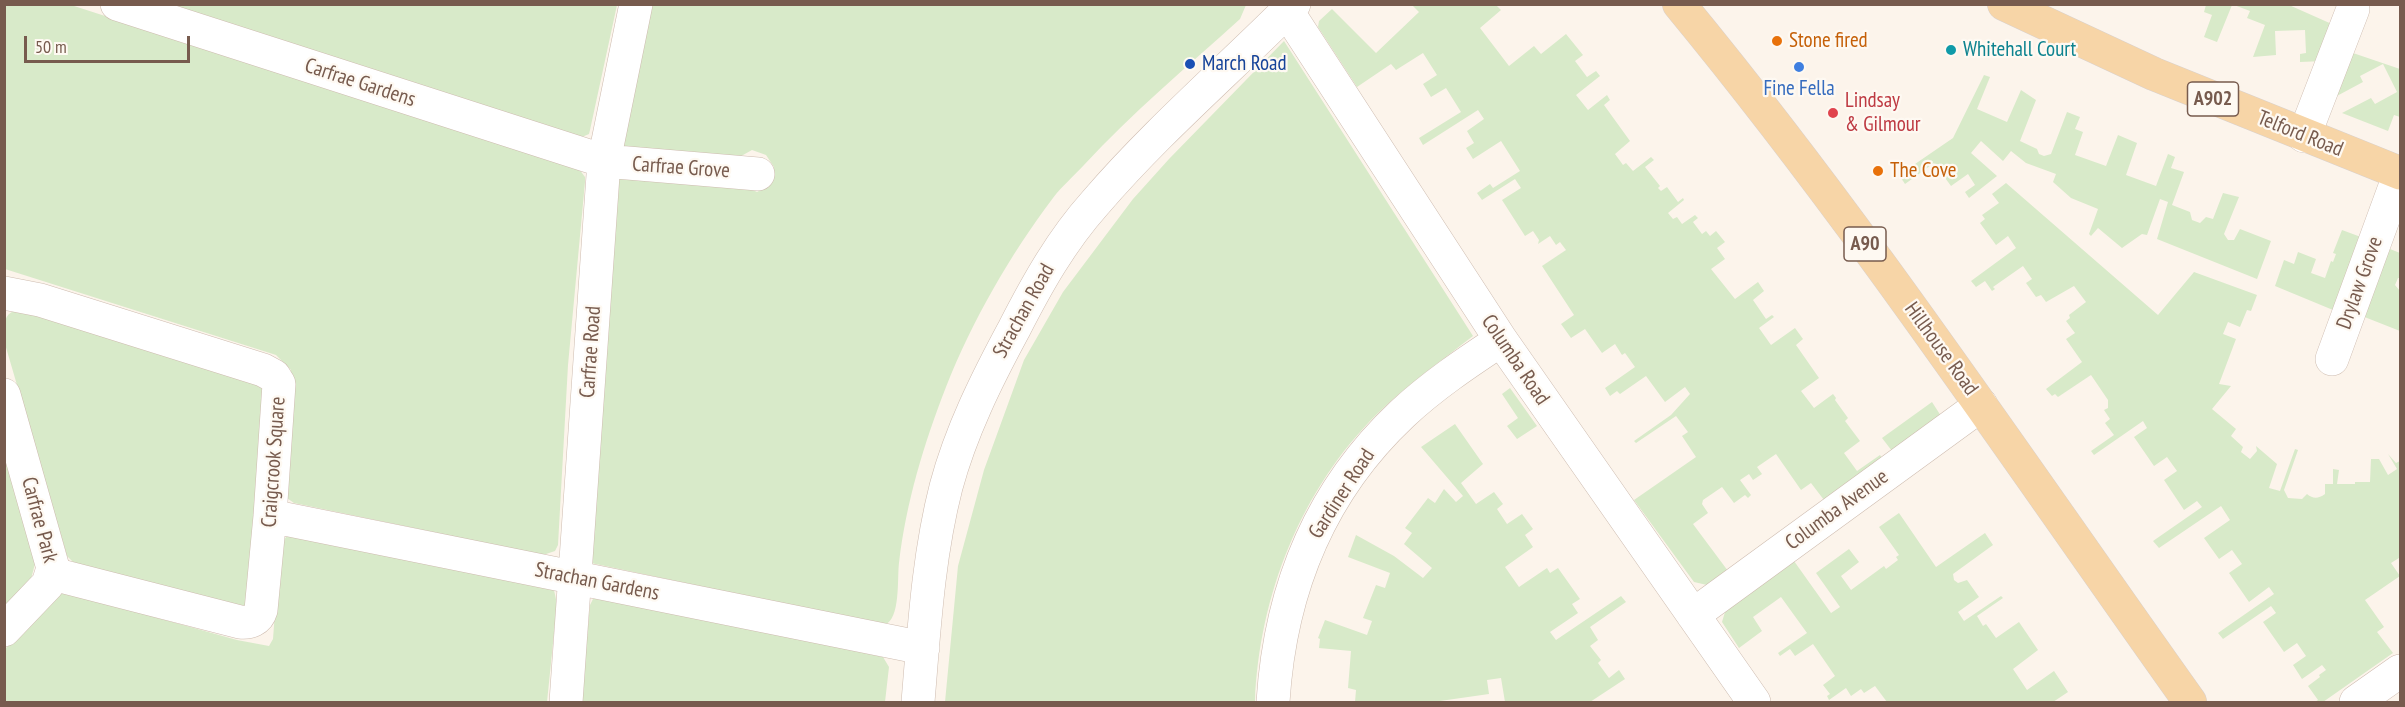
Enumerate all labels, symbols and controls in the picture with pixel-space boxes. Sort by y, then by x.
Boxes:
scale bar [27,24,194,62]
place label: Stone fired [1789,28,1868,54]
marker: Stone fired [1770,34,1784,48]
text: 50 m [35,35,67,58]
place label: Whitehall Court [1963,37,2076,63]
marker: Whitehall Court [1944,43,1958,57]
place label: March Road [1202,51,1287,77]
street label: Carfrae Gardens [302,53,418,113]
marker: March Road [1183,57,1197,71]
marker: Fine Fella [1792,60,1806,74]
place label: Fine Fella [1763,76,1835,102]
road number: A902 [2188,82,2238,116]
place label: Lindsay & Gilmour [1845,88,1921,138]
street label: Telford Road [2253,105,2347,163]
marker: Lindsay & Gilmour [1826,106,1840,120]
street label: Carfrae Grove [631,152,731,184]
place label: The Cove [1890,158,1956,184]
marker: The Cove [1871,164,1885,178]
road number: A90 [1844,227,1886,261]
street label: Drylaw Grove [2332,233,2388,333]
street label: Strachan Road [988,260,1060,362]
street label: Hillhouse Road [1899,297,1983,401]
street label: Carfrae Road [575,305,607,399]
street label: Columba Road [1476,310,1554,410]
street label: Craigcrook Square [257,396,291,528]
street label: Gardiner Road [1304,444,1380,544]
street label: Columba Avenue [1781,464,1893,556]
street label: Carfrae Park [16,475,62,565]
street label: Strachan Gardens [533,558,661,606]

